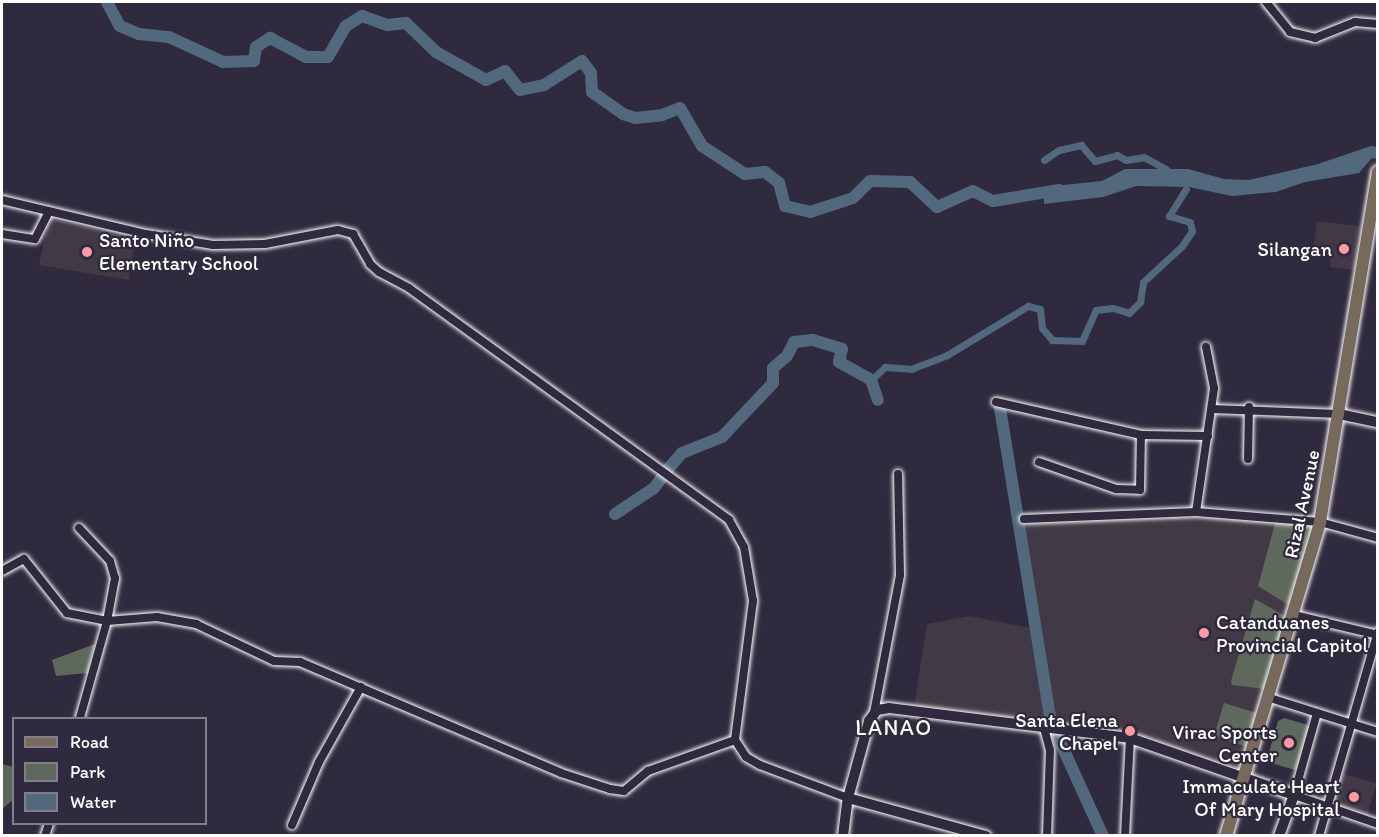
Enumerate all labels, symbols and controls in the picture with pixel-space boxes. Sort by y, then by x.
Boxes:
place label: Santo Niño Elementary School [99,228,258,275]
place label: Silangan [1258,237,1332,261]
marker: Silangan [1337,242,1351,256]
marker: Santo Niño Elementary School [80,245,94,259]
street label: Rizal Avenue [1279,448,1325,560]
place label: Catanduanes Provincial Capitol [1216,610,1369,657]
marker: Catanduanes Provincial Capitol [1197,626,1211,640]
place label: Santa Elena Chapel [1016,708,1118,755]
district label: LANAO [855,715,933,741]
legend [12,717,207,825]
place label: Virac Sports Center [1173,720,1277,767]
marker: Santa Elena Chapel [1123,724,1137,738]
text: Road [70,731,109,753]
marker: Virac Sports Center [1282,736,1296,750]
text: Park [70,761,105,783]
place label: Immaculate Heart Of Mary Hospital [1183,774,1340,821]
marker: Immaculate Heart Of Mary Hospital [1345,788,1363,806]
text: Water [70,791,116,813]

